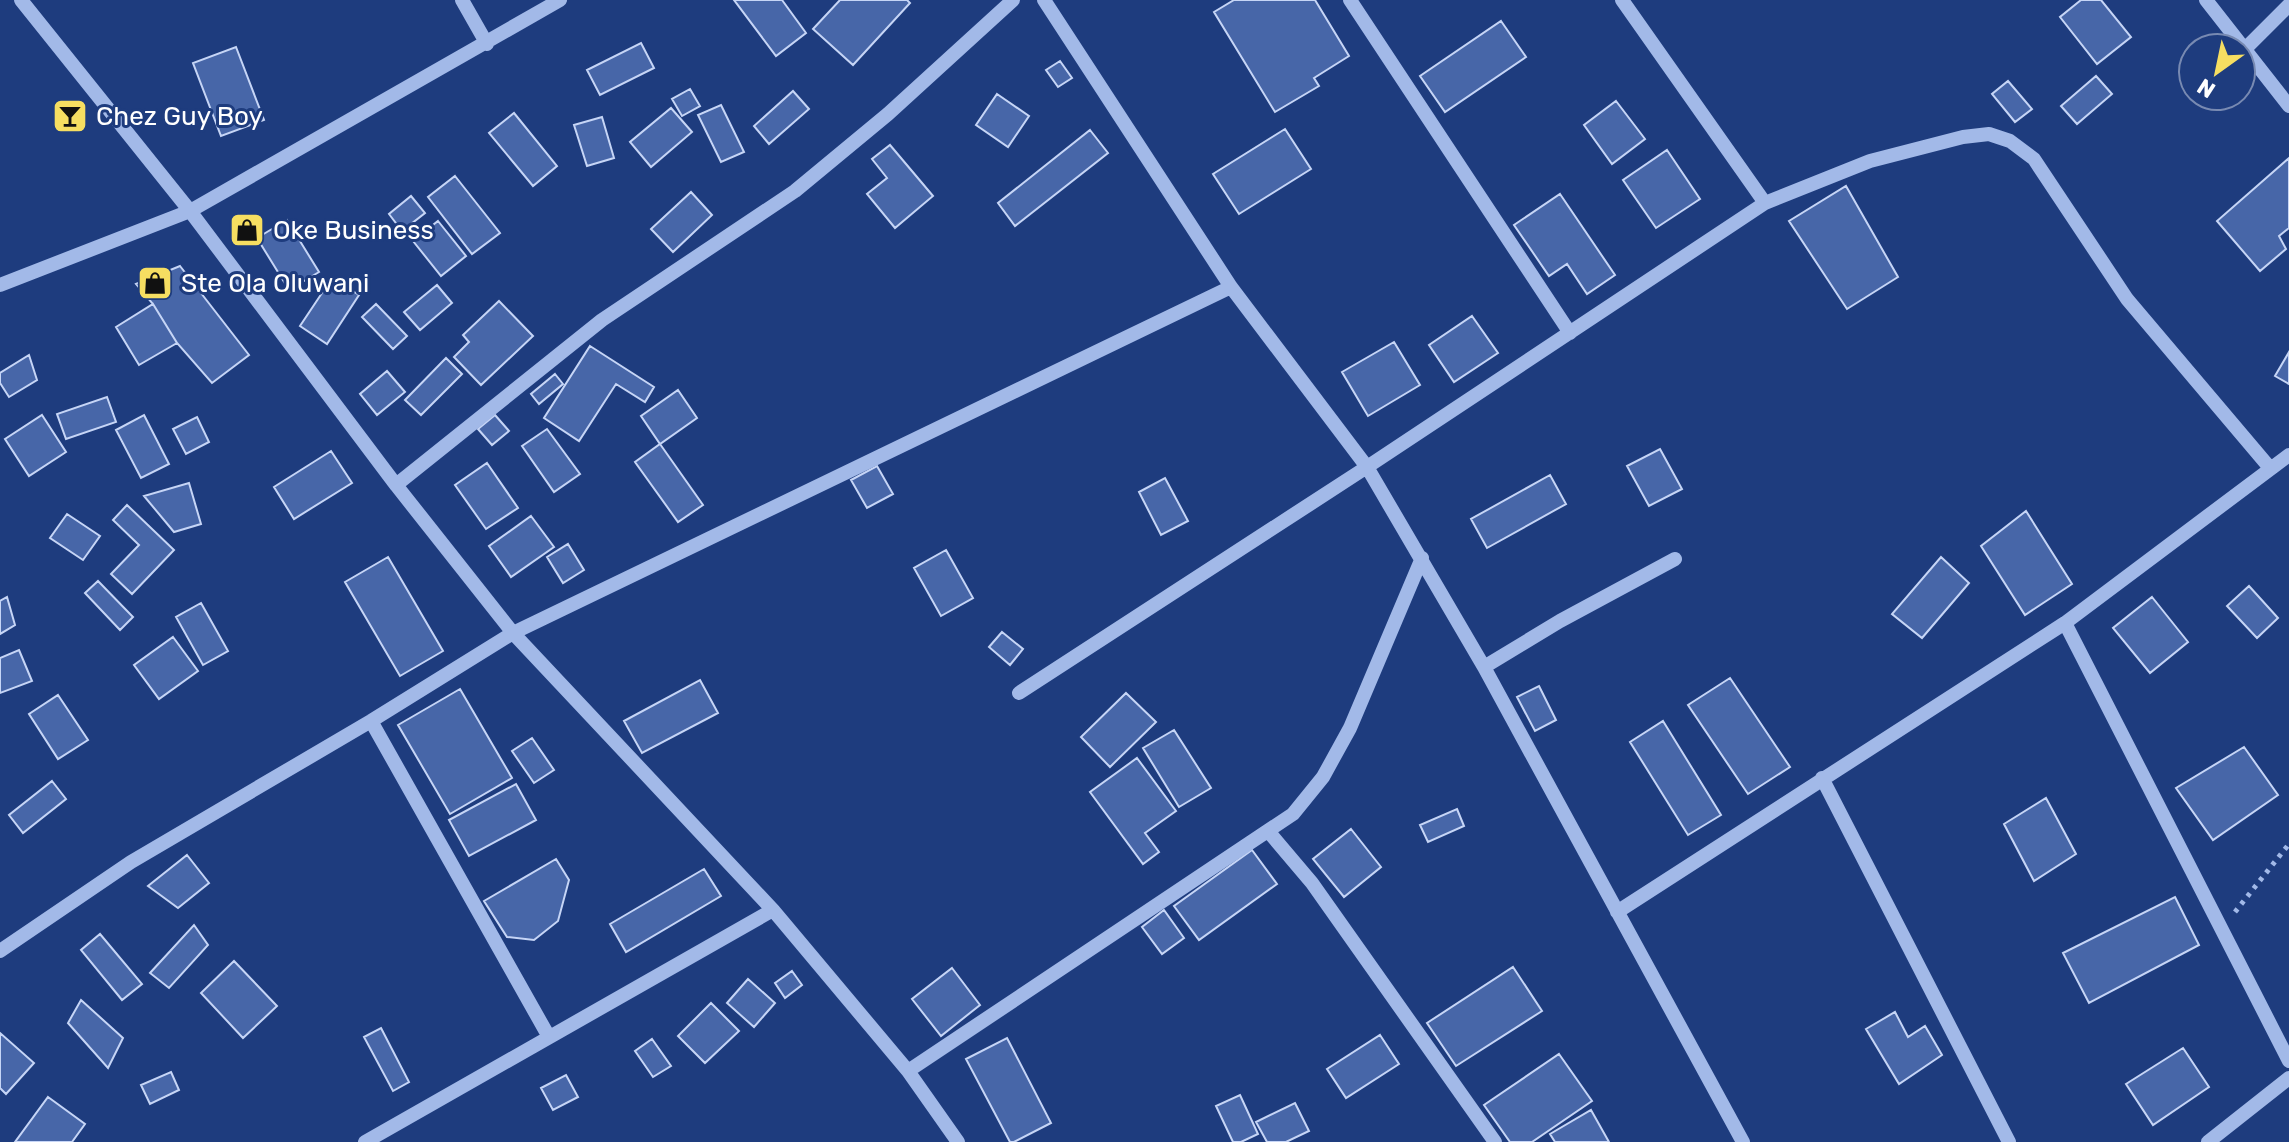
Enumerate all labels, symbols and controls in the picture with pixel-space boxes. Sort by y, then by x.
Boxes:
north arrow [2177,32,2257,112]
text: N [2192,73,2220,104]
bar icon: Chez Guy Boy [51,97,89,135]
place label: Chez Guy Boy [96,101,263,132]
shop icon: Oke Business [228,211,266,249]
place label: Oke Business [273,215,434,246]
shop icon: Ste Ola Oluwani [136,264,174,302]
place label: Ste Ola Oluwani [181,268,369,299]

